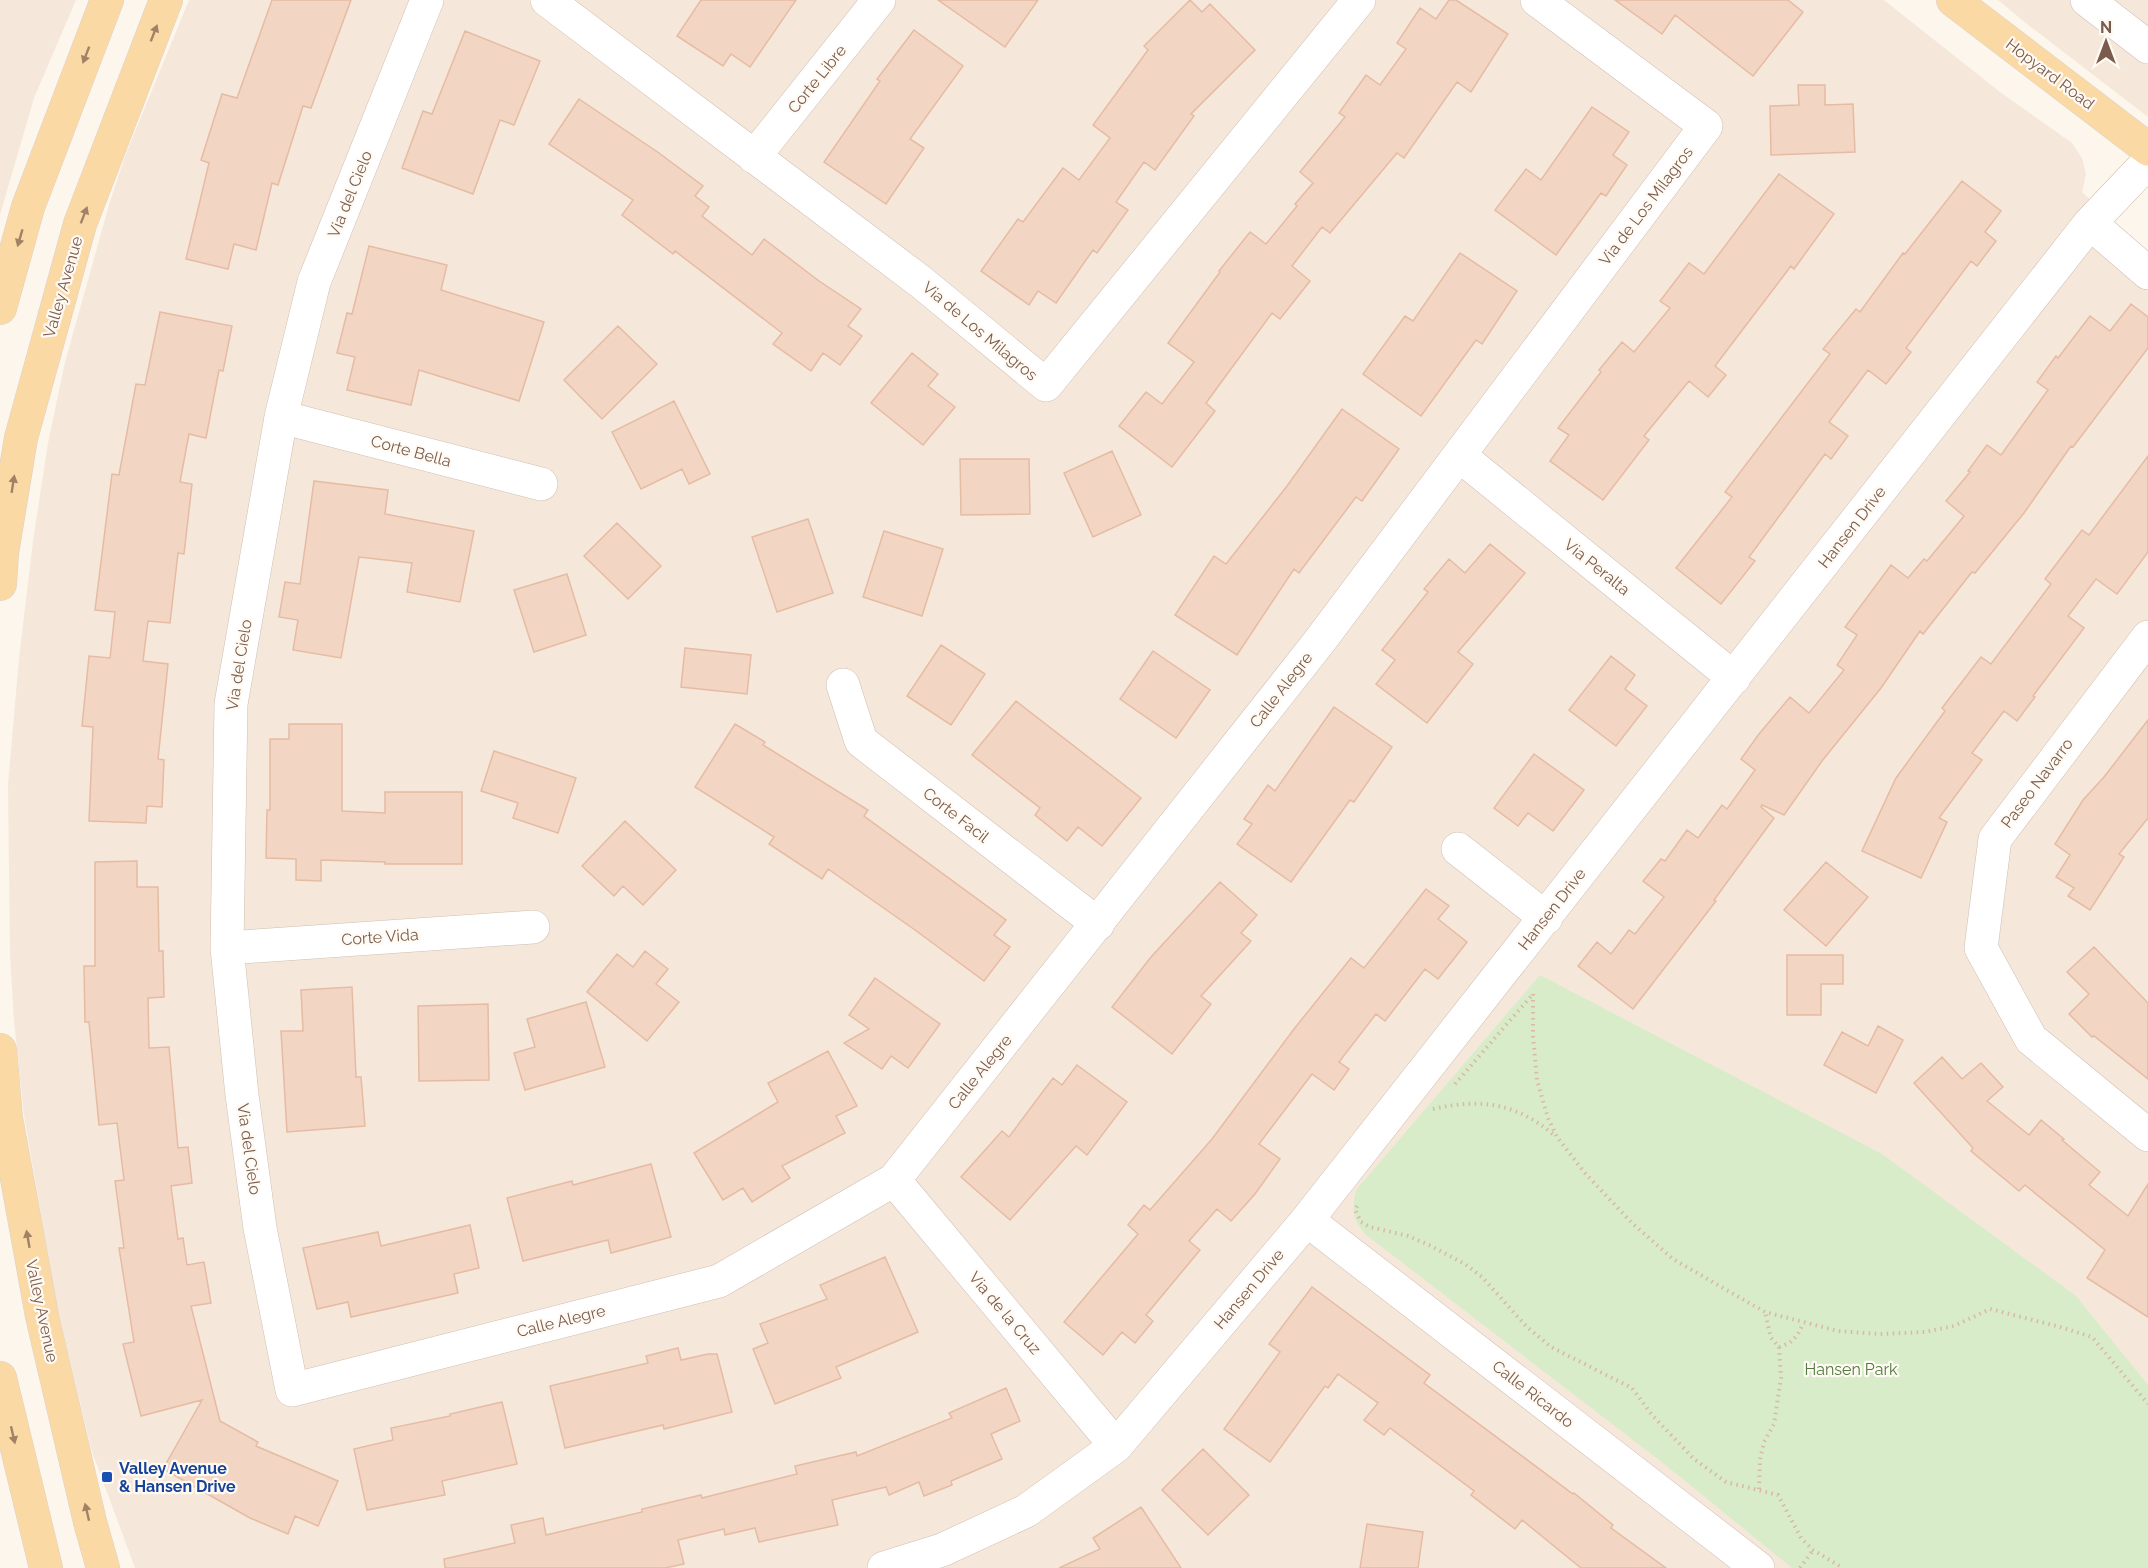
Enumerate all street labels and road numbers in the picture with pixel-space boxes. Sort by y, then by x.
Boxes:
street label: Hopyard Road [2002,35,2098,113]
street label: Corte Libre [784,41,850,117]
street label: Via de Los Milagros [1595,143,1697,269]
street label: Via del Cielo [324,148,376,240]
street label: Valley Avenue [39,234,87,340]
street label: Via de Los Milagros [919,277,1042,385]
street label: Corte Bella [369,431,453,471]
street label: Hansen Drive [1814,482,1890,572]
street label: Via Peralta [1560,535,1634,599]
street label: Via del Cielo [222,618,256,712]
street label: Calle Alegre [1246,648,1316,732]
street label: Paseo Navarro [1997,734,2077,832]
street label: Corte Facil [919,783,993,847]
street label: Hansen Drive [1514,864,1590,954]
street label: Corte Vida [341,925,419,949]
street label: Calle Alegre [944,1031,1016,1113]
street label: Via del Cielo [233,1102,265,1196]
street label: Hansen Drive [1210,1245,1288,1333]
street label: Valley Avenue [22,1258,62,1364]
street label: Via de la Cruz [965,1268,1045,1358]
street label: Calle Alegre [515,1301,607,1341]
street label: Calle Ricardo [1488,1356,1578,1432]

